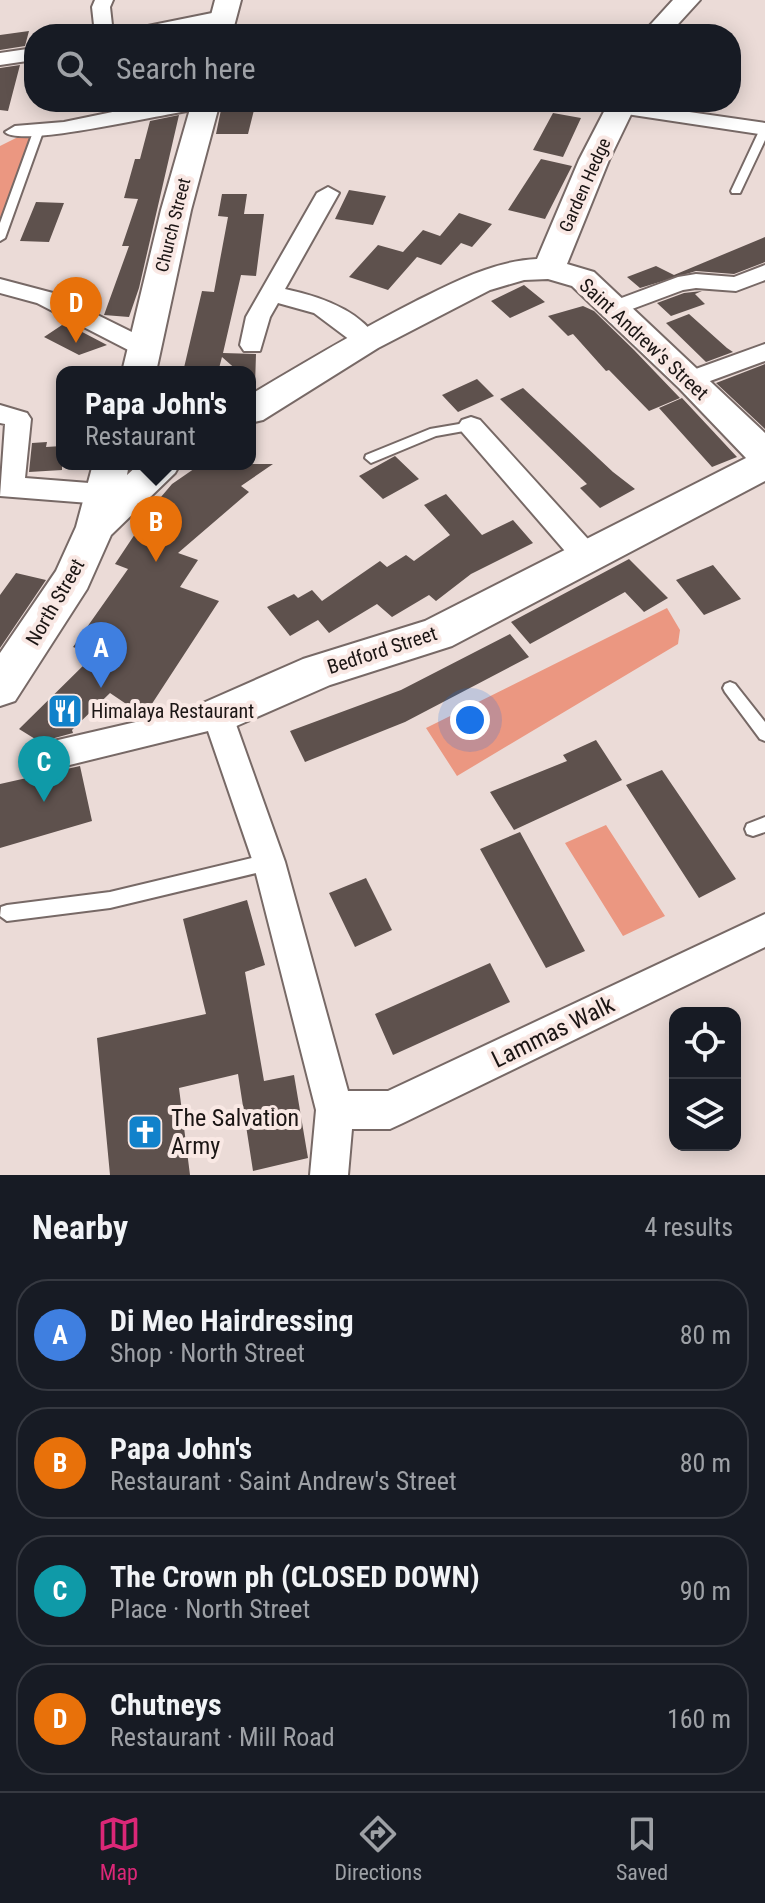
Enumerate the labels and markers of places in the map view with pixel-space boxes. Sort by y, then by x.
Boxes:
pin: D [50,277,102,343]
pin: B [130,496,182,562]
pin: A [75,622,127,688]
restaurant icon: Himalaya Restaurant [46,692,84,730]
place label: Himalaya Restaurant [91,699,254,723]
pin: C [18,736,70,802]
place label: The Salvation Army [171,1104,299,1160]
church icon: The Salvation Army [126,1113,164,1151]

